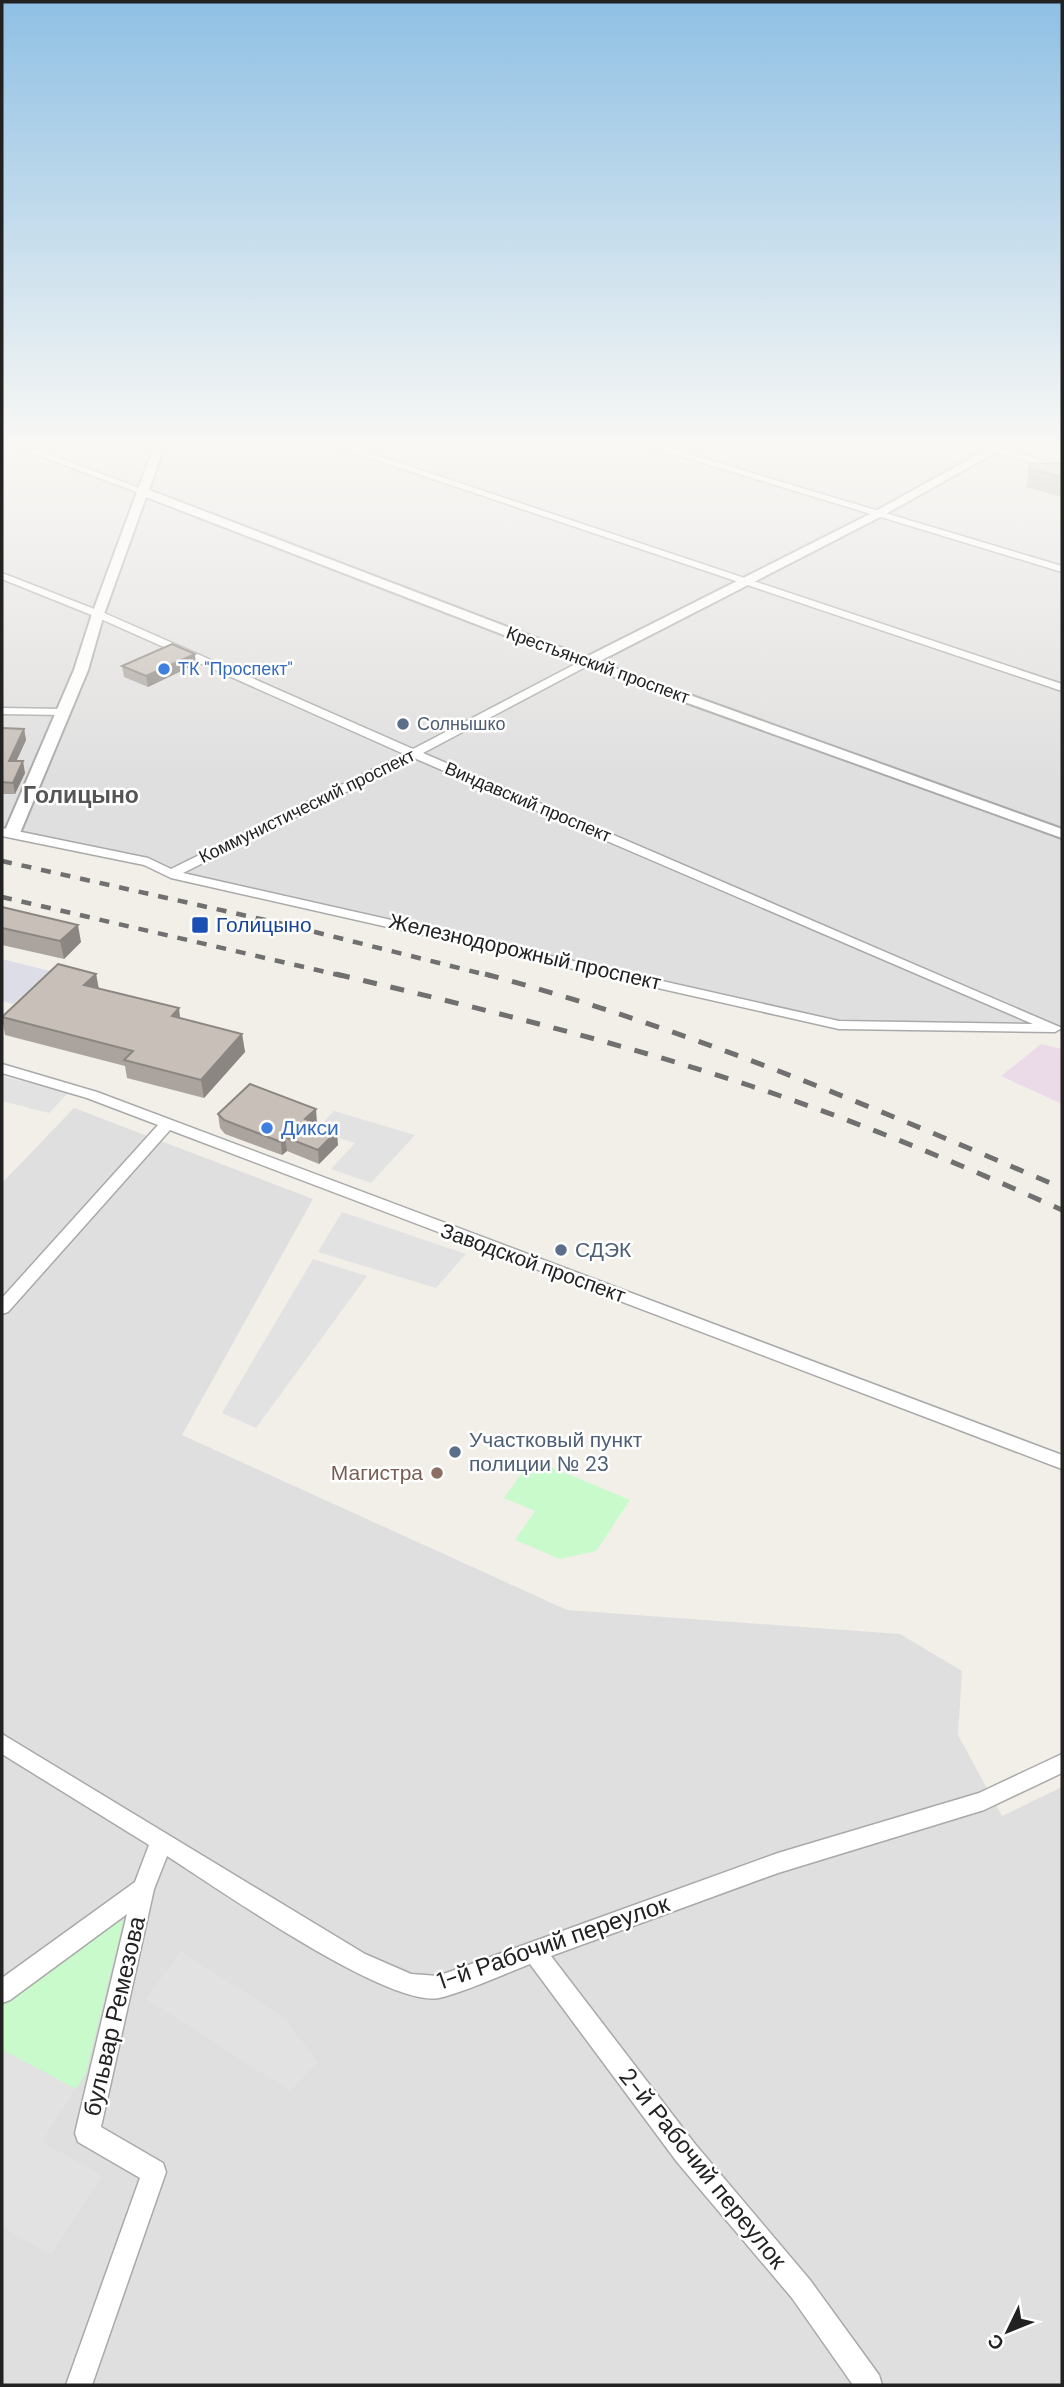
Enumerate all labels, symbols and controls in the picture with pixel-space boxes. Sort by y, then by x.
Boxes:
street label: Крестьянский проспект [503,621,693,709]
place label: ТК "Проспект" [178,657,293,681]
marker: ТК "Проспект" [156,661,172,677]
place label: Солнышко [417,712,506,736]
marker: Солнышко [395,716,411,732]
street label: Коммунистический проспект [195,743,419,869]
street label: Виндавский проспект [441,756,615,848]
district label: Голицыно [23,780,139,810]
street label: Железнодорожный проспект [386,907,664,997]
place label: Голицыно [216,911,312,939]
marker: Голицыно [190,915,210,935]
place label: Дикси [281,1114,339,1142]
marker: Дикси [259,1120,275,1136]
street label: Заводской проспект [437,1216,630,1310]
place label: СДЭК [575,1236,632,1264]
marker: СДЭК [553,1242,569,1258]
place label: Участковый пункт полиции № 23 [469,1426,643,1478]
marker: Участковый пункт полиции № 23 [447,1444,463,1460]
place label: Магистра [331,1459,423,1487]
marker: Магистра [429,1465,445,1481]
street label: 1-й Рабочий переулок [433,1888,674,1996]
street label: бульвар Ремезова [76,1912,152,2119]
street label: 2-й Рабочий переулок [612,2061,794,2275]
north arrow [973,2296,1043,2366]
text: С [982,2329,1010,2356]

